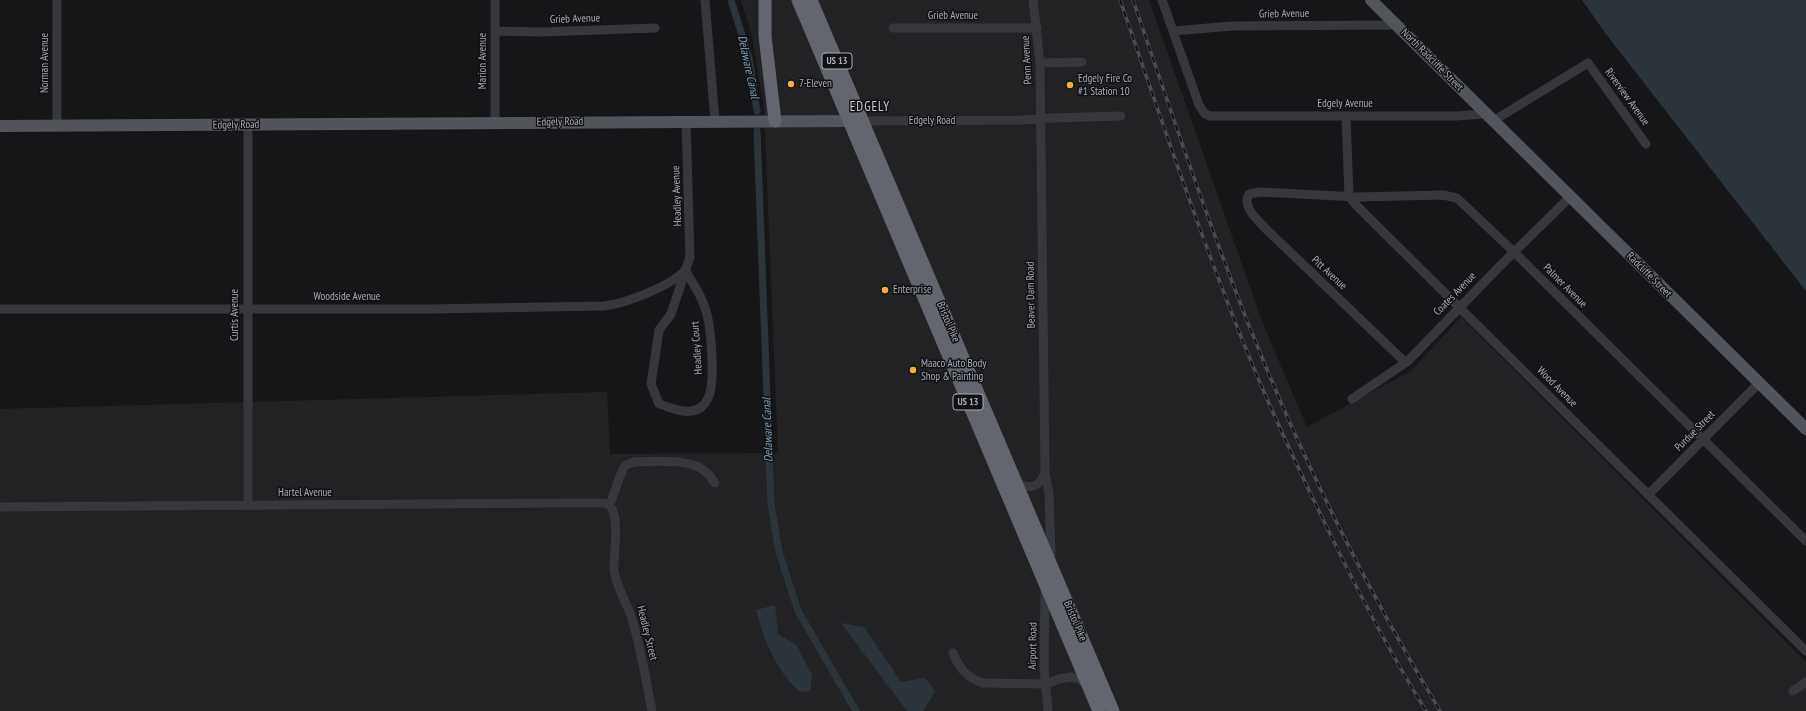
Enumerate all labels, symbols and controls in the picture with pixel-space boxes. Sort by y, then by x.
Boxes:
street label: Grieb Avenue [1259,7,1309,21]
street label: Grieb Avenue [928,9,978,23]
street label: Grieb Avenue [550,12,600,26]
street label: North Radcliffe Street [1398,26,1466,94]
street label: Norman Avenue [38,33,52,93]
street label: Marion Avenue [476,33,490,89]
water label: Delaware Canal [734,34,762,100]
street label: Penn Avenue [1019,35,1035,85]
road number: US 13 [822,53,852,69]
street label: Riverview Avenue [1602,66,1652,128]
place label: Edgely Fire Co #1 Station 10 [1078,72,1132,98]
place label: 7-Eleven [799,77,832,91]
marker: 7-Eleven [786,79,796,89]
marker: Edgely Fire Co #1 Station 10 [1065,80,1075,90]
street label: Edgely Avenue [1317,97,1373,111]
district label: EDGELY [850,99,890,115]
street label: Edgely Road [909,114,955,128]
street label: Edgely Road [537,115,583,129]
street label: Edgely Road [213,118,259,132]
street label: Headley Avenue [669,165,685,227]
street label: Radcliffe Street [1624,250,1674,300]
street label: Pitt Avenue [1309,253,1349,293]
street label: Palmer Avenue [1540,261,1590,311]
street label: Beaver Dam Road [1024,262,1038,328]
street label: Coates Avenue [1431,270,1479,318]
place label: Enterprise [893,283,931,297]
marker: Enterprise [880,285,890,295]
street label: Curtis Avenue [228,289,242,341]
street label: Woodside Avenue [314,290,380,304]
street label: Bristol Pike [934,300,962,344]
street label: Headley Court [689,321,705,375]
place label: Maaco Auto Body Shop & Painting [921,357,986,383]
street label: Wood Avenue [1534,364,1580,410]
marker: Maaco Auto Body Shop & Painting [908,365,918,375]
road number: US 13 [953,394,983,410]
water label: Delaware Canal [760,398,776,462]
street label: Purdue Street [1672,408,1718,454]
street label: Hartel Avenue [278,486,332,500]
street label: Bristol Pike [1061,599,1089,643]
street label: Headley Street [634,604,660,662]
street label: Airport Road [1026,622,1040,670]

